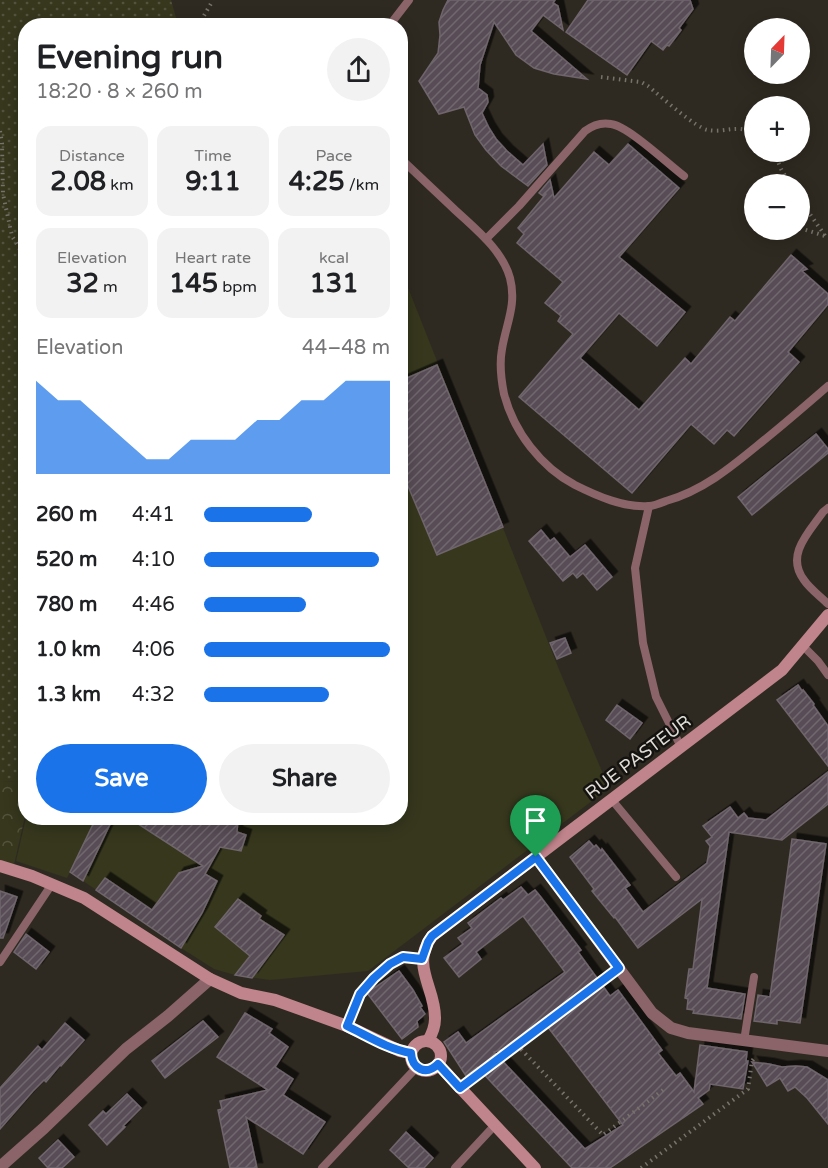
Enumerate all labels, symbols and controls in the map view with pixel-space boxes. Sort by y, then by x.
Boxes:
north arrow [744,18,810,84]
map controls [744,18,810,240]
text: Evening run [36,38,223,77]
button: share [327,38,390,101]
text: 18:20 · 8 × 260 m [36,80,203,104]
button: + [744,96,810,162]
text: Distance [59,146,125,166]
text: Time [194,146,232,166]
text: Pace [316,146,352,166]
text: 2.08 [50,166,106,197]
text: 9:11 [185,166,241,197]
text: 4:25 [289,166,345,197]
button: − [744,174,810,240]
text: km [106,175,134,195]
text: /km [345,175,379,195]
text: Elevation [57,248,127,268]
text: Heart rate [175,248,251,268]
text: kcal [319,248,349,268]
text: 32 [66,268,99,299]
text: 145 [169,268,218,299]
text: 131 [310,268,358,299]
text: m [99,277,118,297]
text: bpm [218,277,257,297]
text: Elevation [36,336,123,360]
text: 44–48 m [302,336,390,360]
text: 260 m [36,503,97,527]
text: 4:41 [132,503,175,527]
text: 520 m [36,548,97,572]
text: 4:10 [132,548,175,572]
text: 780 m [36,593,97,617]
text: 4:46 [132,593,175,617]
text: 1.0 km [36,638,101,662]
text: 4:06 [132,638,175,662]
text: 1.3 km [36,683,101,707]
text: 4:32 [132,683,175,707]
street label: RUE PASTEUR [581,710,695,804]
button: Save [36,744,207,813]
button: Share [219,744,390,813]
pin [510,795,561,857]
icon: arrive [519,804,552,837]

